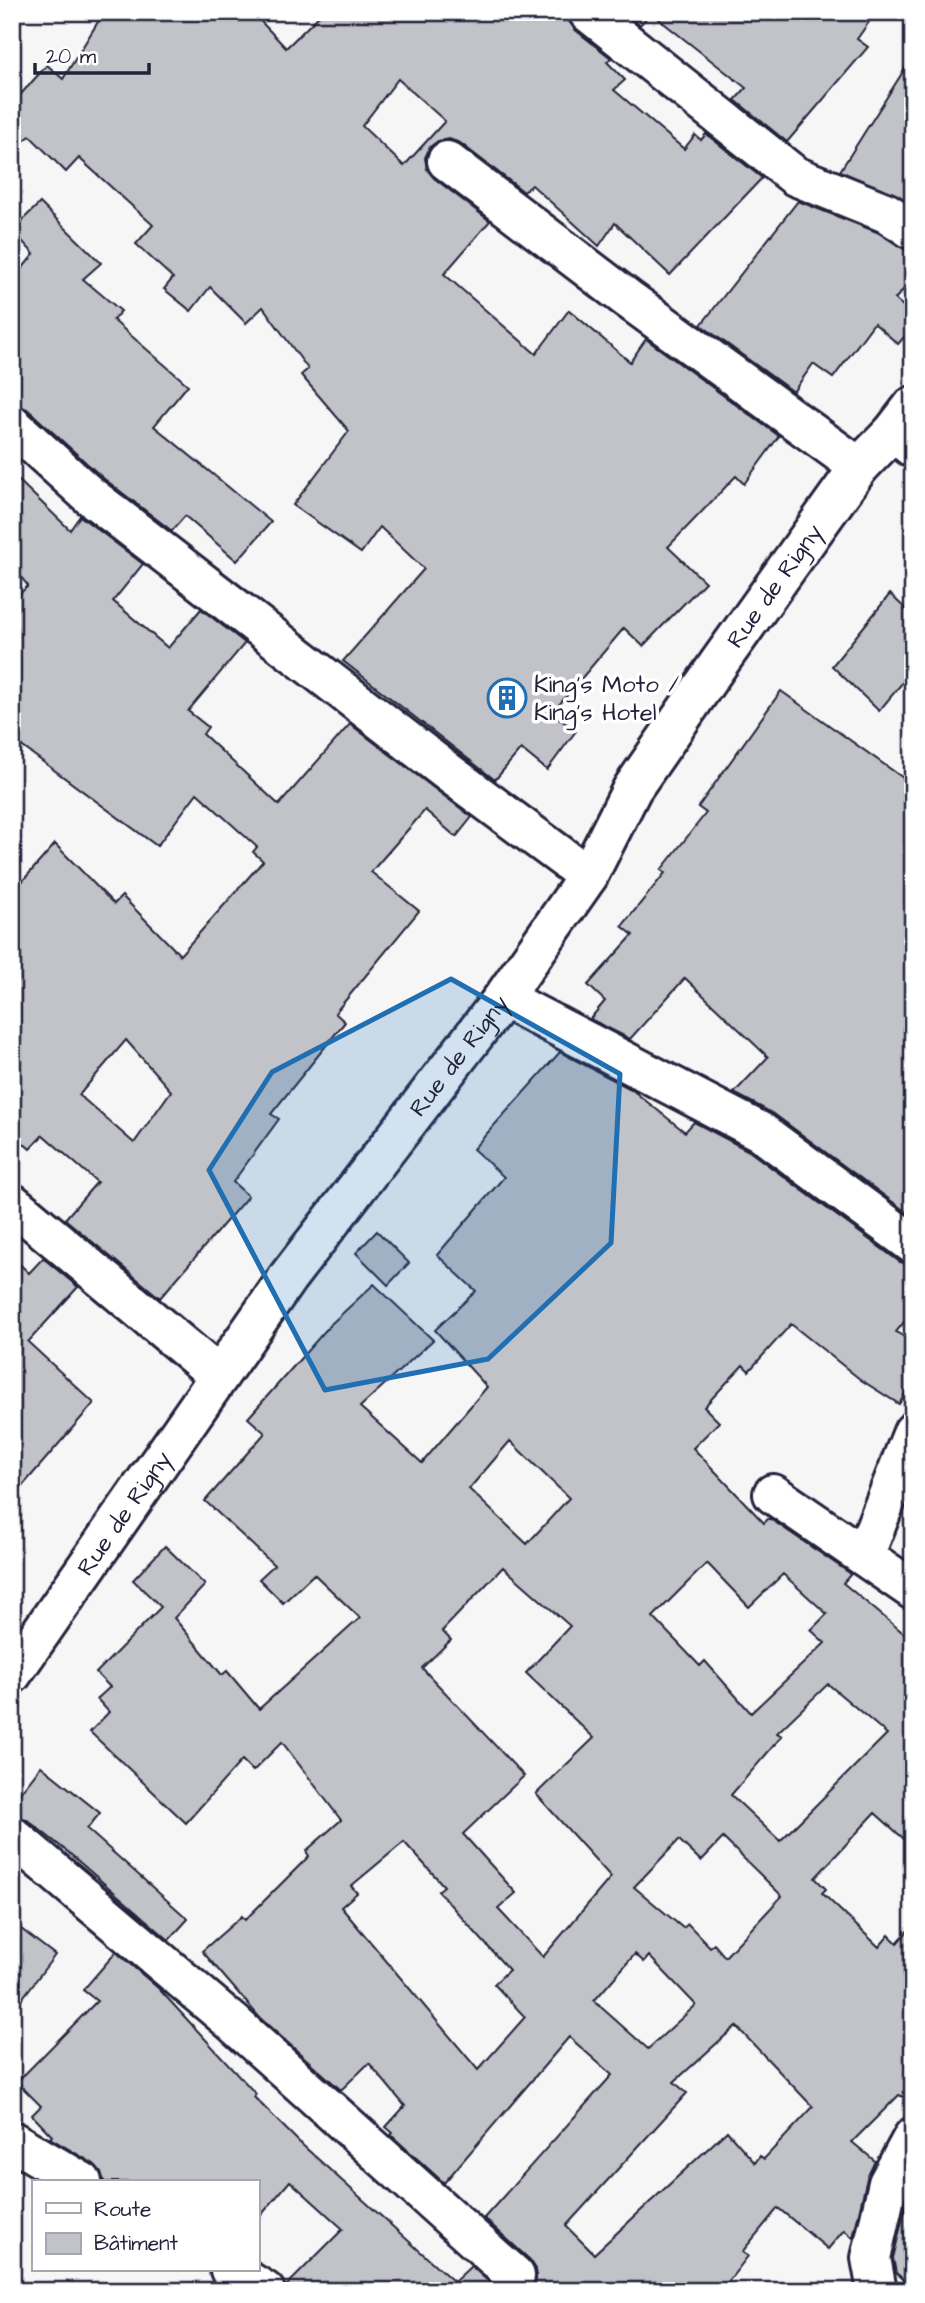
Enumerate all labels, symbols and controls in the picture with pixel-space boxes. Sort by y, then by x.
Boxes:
scale bar [35,32,149,76]
text: 20 m [46,42,97,71]
street label: Rue de Rigny [719,517,832,655]
place label: King's Moto / King's Hotel [534,668,679,731]
building icon: King's Moto / King's Hotel [486,677,528,719]
street label: Rue de Rigny [402,988,518,1124]
street label: Rue de Rigny [69,1444,181,1583]
legend [32,2180,259,2272]
text: Route [94,2195,151,2224]
text: Bâtiment [94,2229,178,2258]

